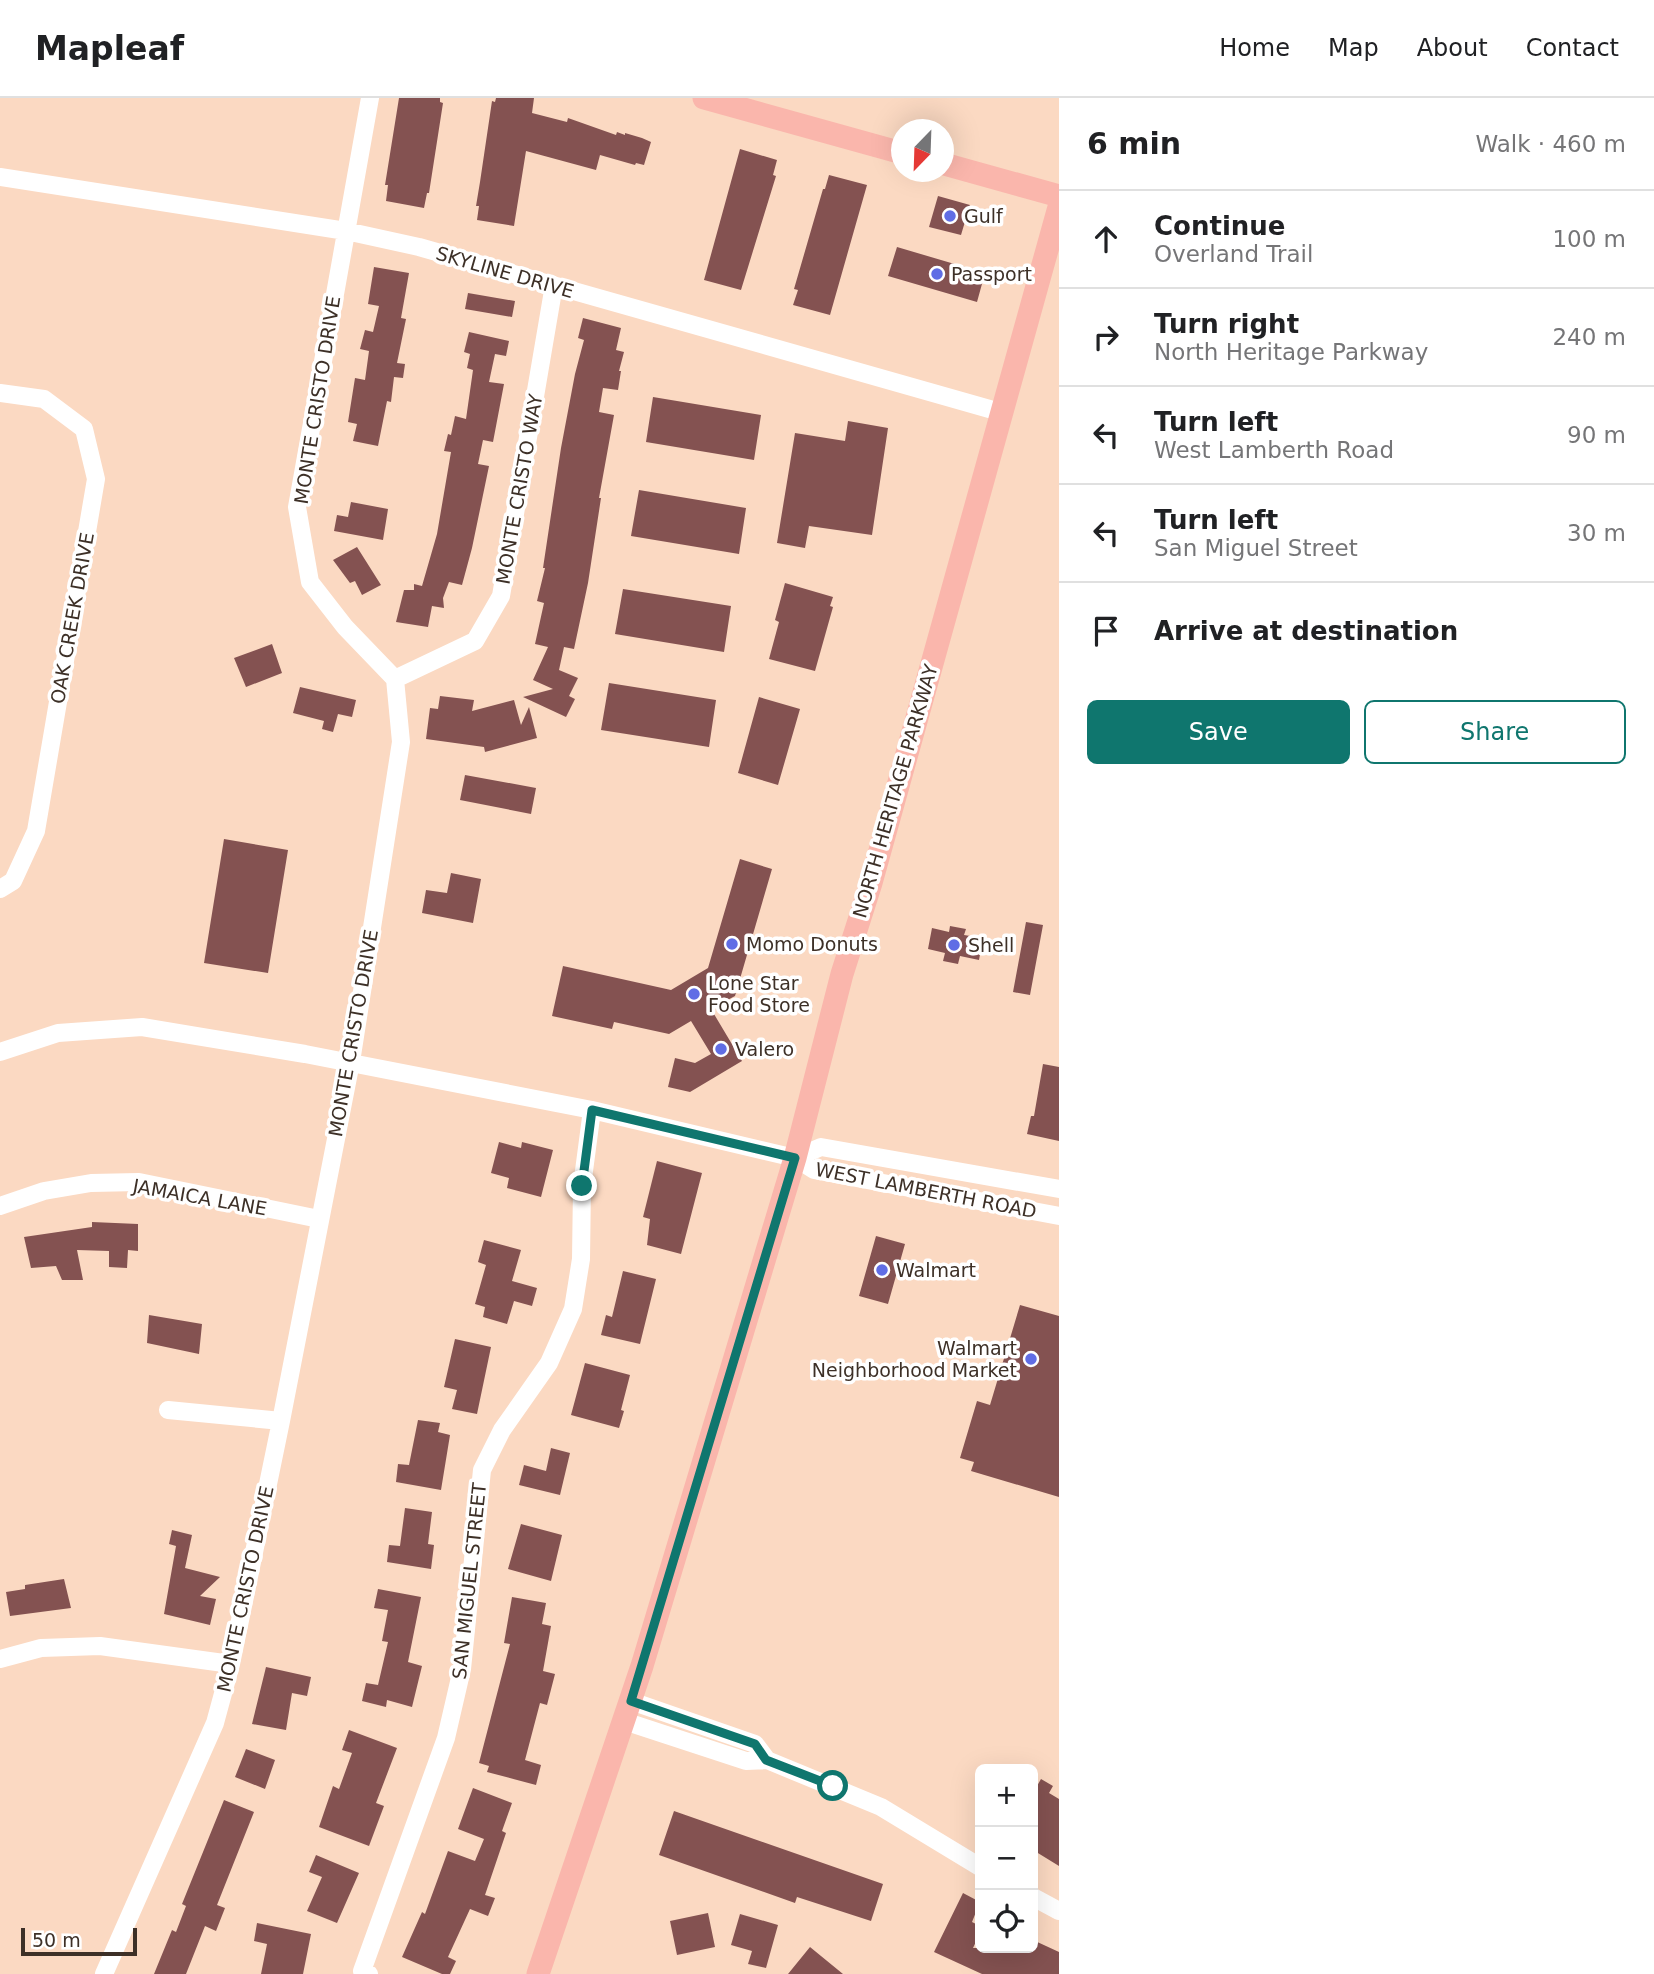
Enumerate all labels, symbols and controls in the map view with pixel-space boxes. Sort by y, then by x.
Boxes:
text: Mapleaf [35,29,184,68]
text: Home [1219,34,1290,62]
text: Map [1328,34,1379,62]
text: About [1417,34,1488,62]
text: Contact [1526,34,1619,62]
north arrow [891,119,954,182]
text: 6 min [1087,126,1181,161]
text: Walk · 460 m [1475,131,1626,157]
place label: Gulf [964,205,1004,227]
marker: Gulf [942,208,958,224]
text: Continue [1154,211,1285,241]
icon: ahead [1087,220,1125,258]
text: 100 m [1552,226,1626,252]
text: Overland Trail [1154,241,1313,267]
street label: SKYLINE DRIVE [434,242,576,302]
place label: Passport [951,263,1032,285]
marker: Passport [929,266,945,282]
street label: MONTE CRISTO DRIVE [290,294,344,506]
text: Turn right [1154,309,1299,339]
icon: right [1087,318,1125,356]
text: 240 m [1552,324,1626,350]
text: North Heritage Parkway [1154,339,1428,365]
street label: MONTE CRISTO WAY [491,392,547,586]
text: Turn left [1154,407,1278,437]
icon: left [1087,416,1125,454]
text: 90 m [1567,422,1626,448]
text: West Lamberth Road [1154,437,1394,463]
text: Turn left [1154,505,1278,535]
icon: left [1087,514,1125,552]
text: 30 m [1567,520,1626,546]
street label: OAK CREEK DRIVE [46,531,98,705]
text: San Miguel Street [1154,535,1358,561]
icon: arrive [1087,612,1125,650]
text: Arrive at destination [1154,616,1458,646]
street label: NORTH HERITAGE PARKWAY [848,661,942,920]
button: Save [1087,700,1350,764]
button: Share [1364,700,1626,764]
street label: MONTE CRISTO DRIVE [324,927,382,1139]
place label: Momo Donuts [746,933,878,955]
place label: Shell [968,934,1014,956]
marker: Momo Donuts [724,936,740,952]
marker: Shell [946,937,962,953]
place label: Lone Star Food Store [708,972,810,1016]
marker: Lone Star Food Store [686,986,702,1002]
place label: Valero [735,1038,794,1060]
marker: Valero [713,1041,729,1057]
street label: WEST LAMBERTH ROAD [813,1158,1039,1222]
route end [566,1170,597,1201]
street label: JAMAICA LANE [130,1174,269,1220]
place label: Walmart [896,1259,976,1281]
marker: Walmart [874,1262,890,1278]
place label: Walmart Neighborhood Market [812,1337,1017,1381]
marker: Walmart Neighborhood Market [1023,1351,1039,1367]
street label: SAN MIGUEL STREET [448,1481,490,1680]
street label: MONTE CRISTO DRIVE [212,1484,278,1694]
map controls [975,1764,1038,1953]
button: + [975,1764,1038,1827]
route start [817,1770,848,1801]
button: − [975,1827,1038,1890]
button: locate [975,1890,1038,1953]
scale bar [21,1925,136,1957]
text: 50 m [32,1929,81,1951]

